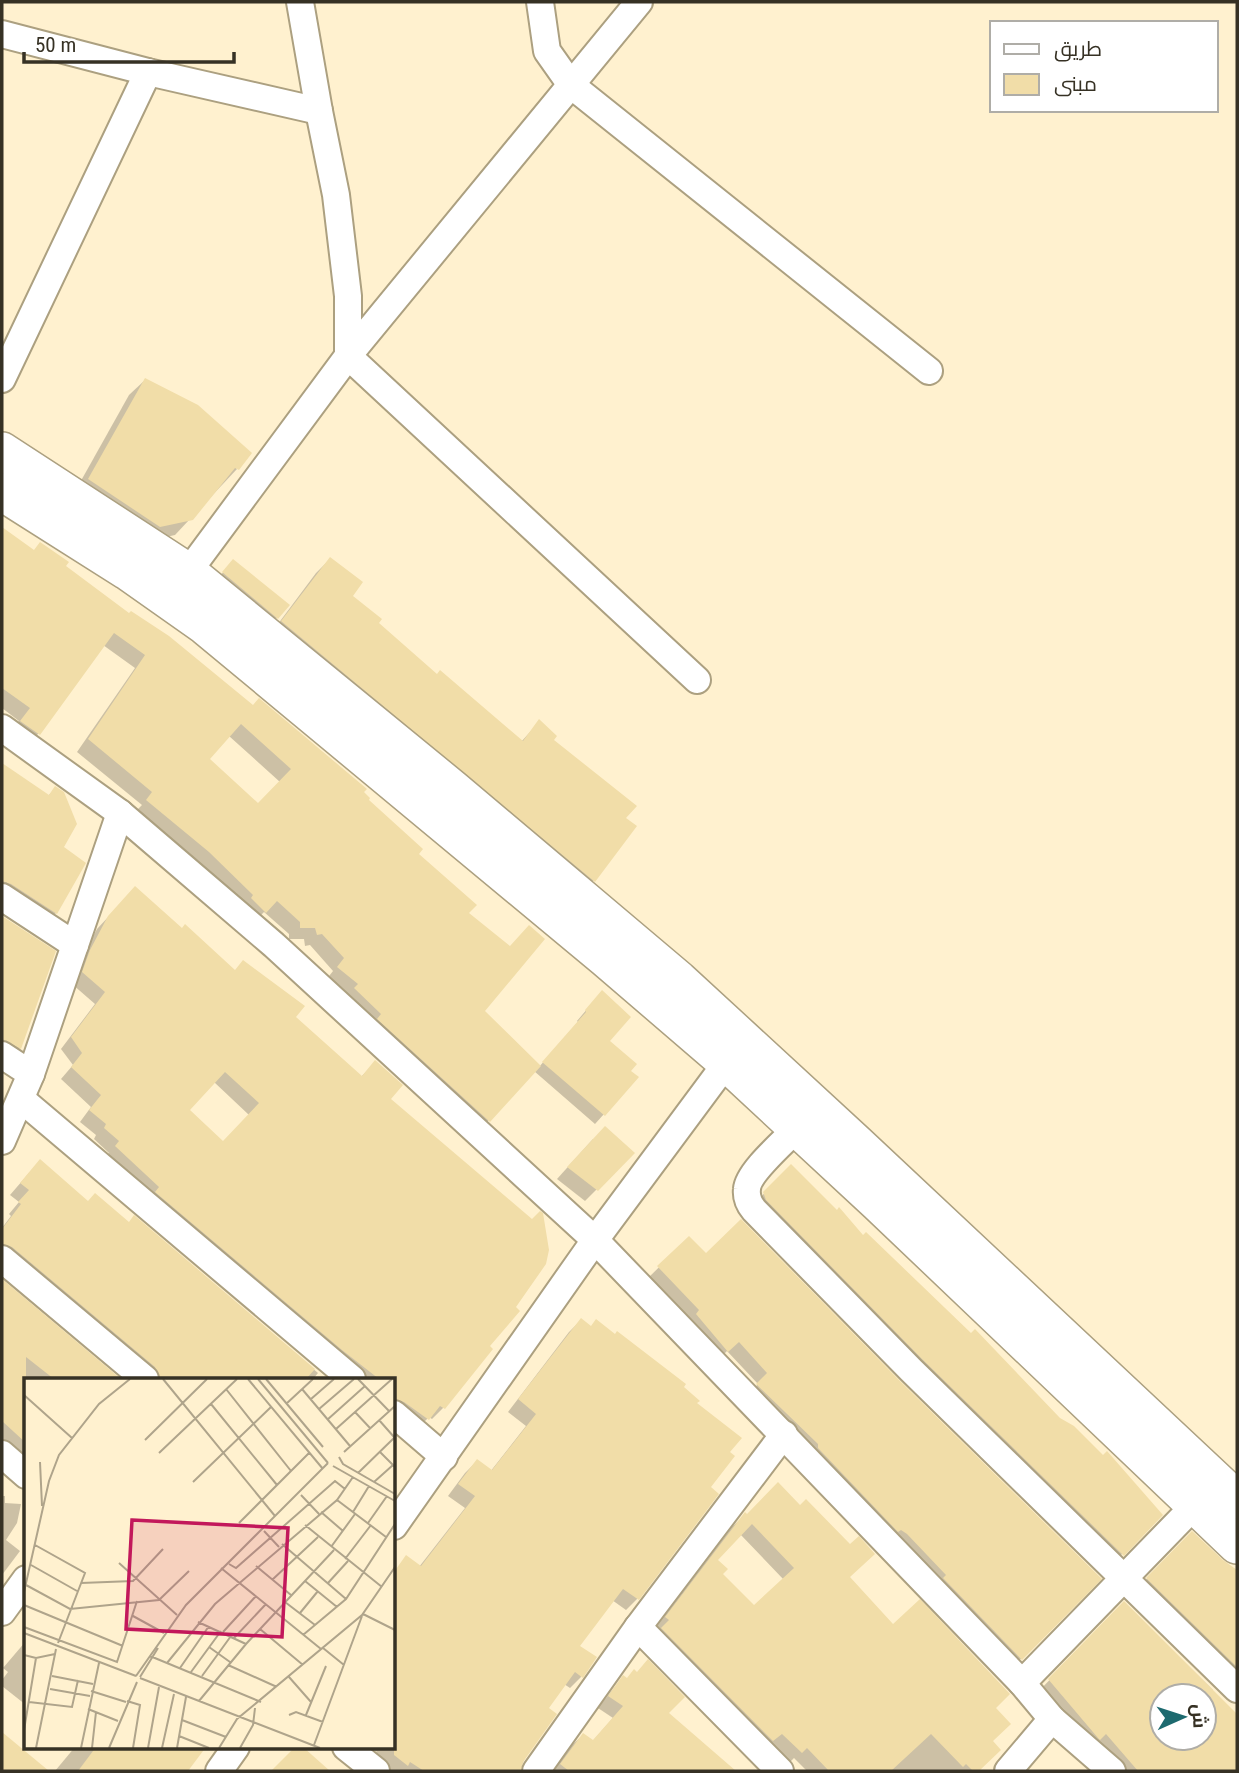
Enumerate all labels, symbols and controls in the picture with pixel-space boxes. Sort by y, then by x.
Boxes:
scale bar [24,21,234,65]
legend [990,21,1218,112]
text: 50 m [35,33,76,57]
text: طريق [1054,37,1102,62]
text: مبنى [1054,72,1097,97]
inset map [24,1378,396,1748]
north arrow [1148,1682,1218,1752]
text: ش [1187,1703,1212,1729]

